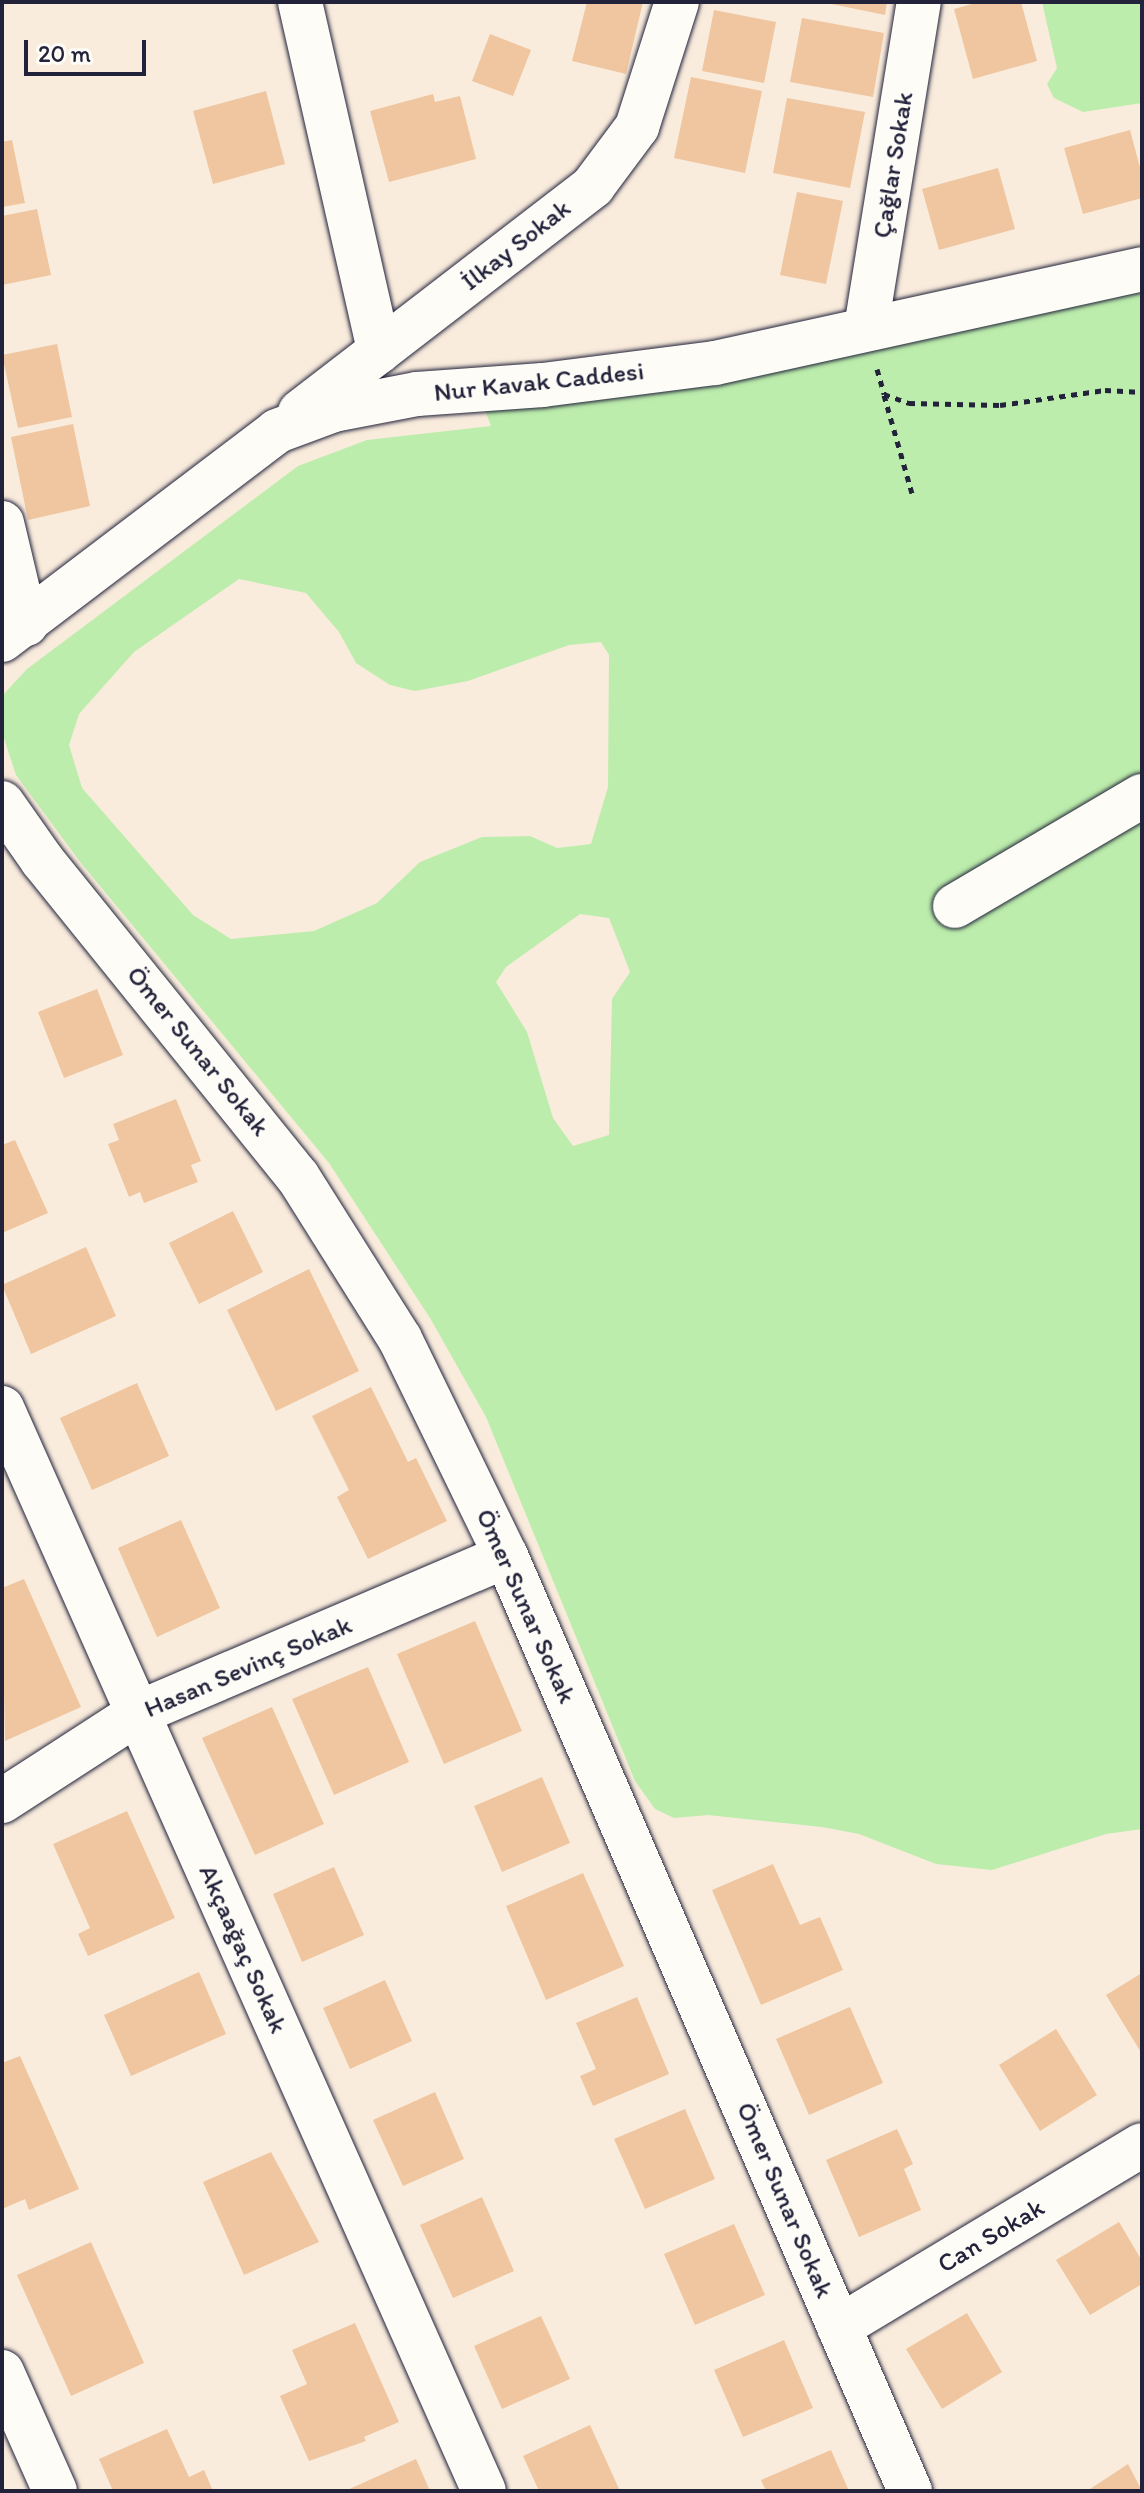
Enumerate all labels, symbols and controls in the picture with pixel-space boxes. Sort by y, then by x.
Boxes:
scale bar [28,24,150,74]
text: 20 m [38,39,91,68]
street label: Çağlar Sokak [866,90,920,240]
street label: İlkay Sokak [455,193,577,297]
street label: Nur Kavak Caddesi [432,355,646,409]
street label: Ömer Sunar Sokak [120,960,276,1142]
street label: Ömer Sunar Sokak [469,1505,583,1707]
street label: Hasan Sevinç Sokak [140,1610,356,1724]
street label: Akçaağaç Sokak [192,1860,294,2038]
street label: Ömer Sunar Sokak [730,2098,840,2302]
street label: Can Sokak [932,2192,1050,2280]

